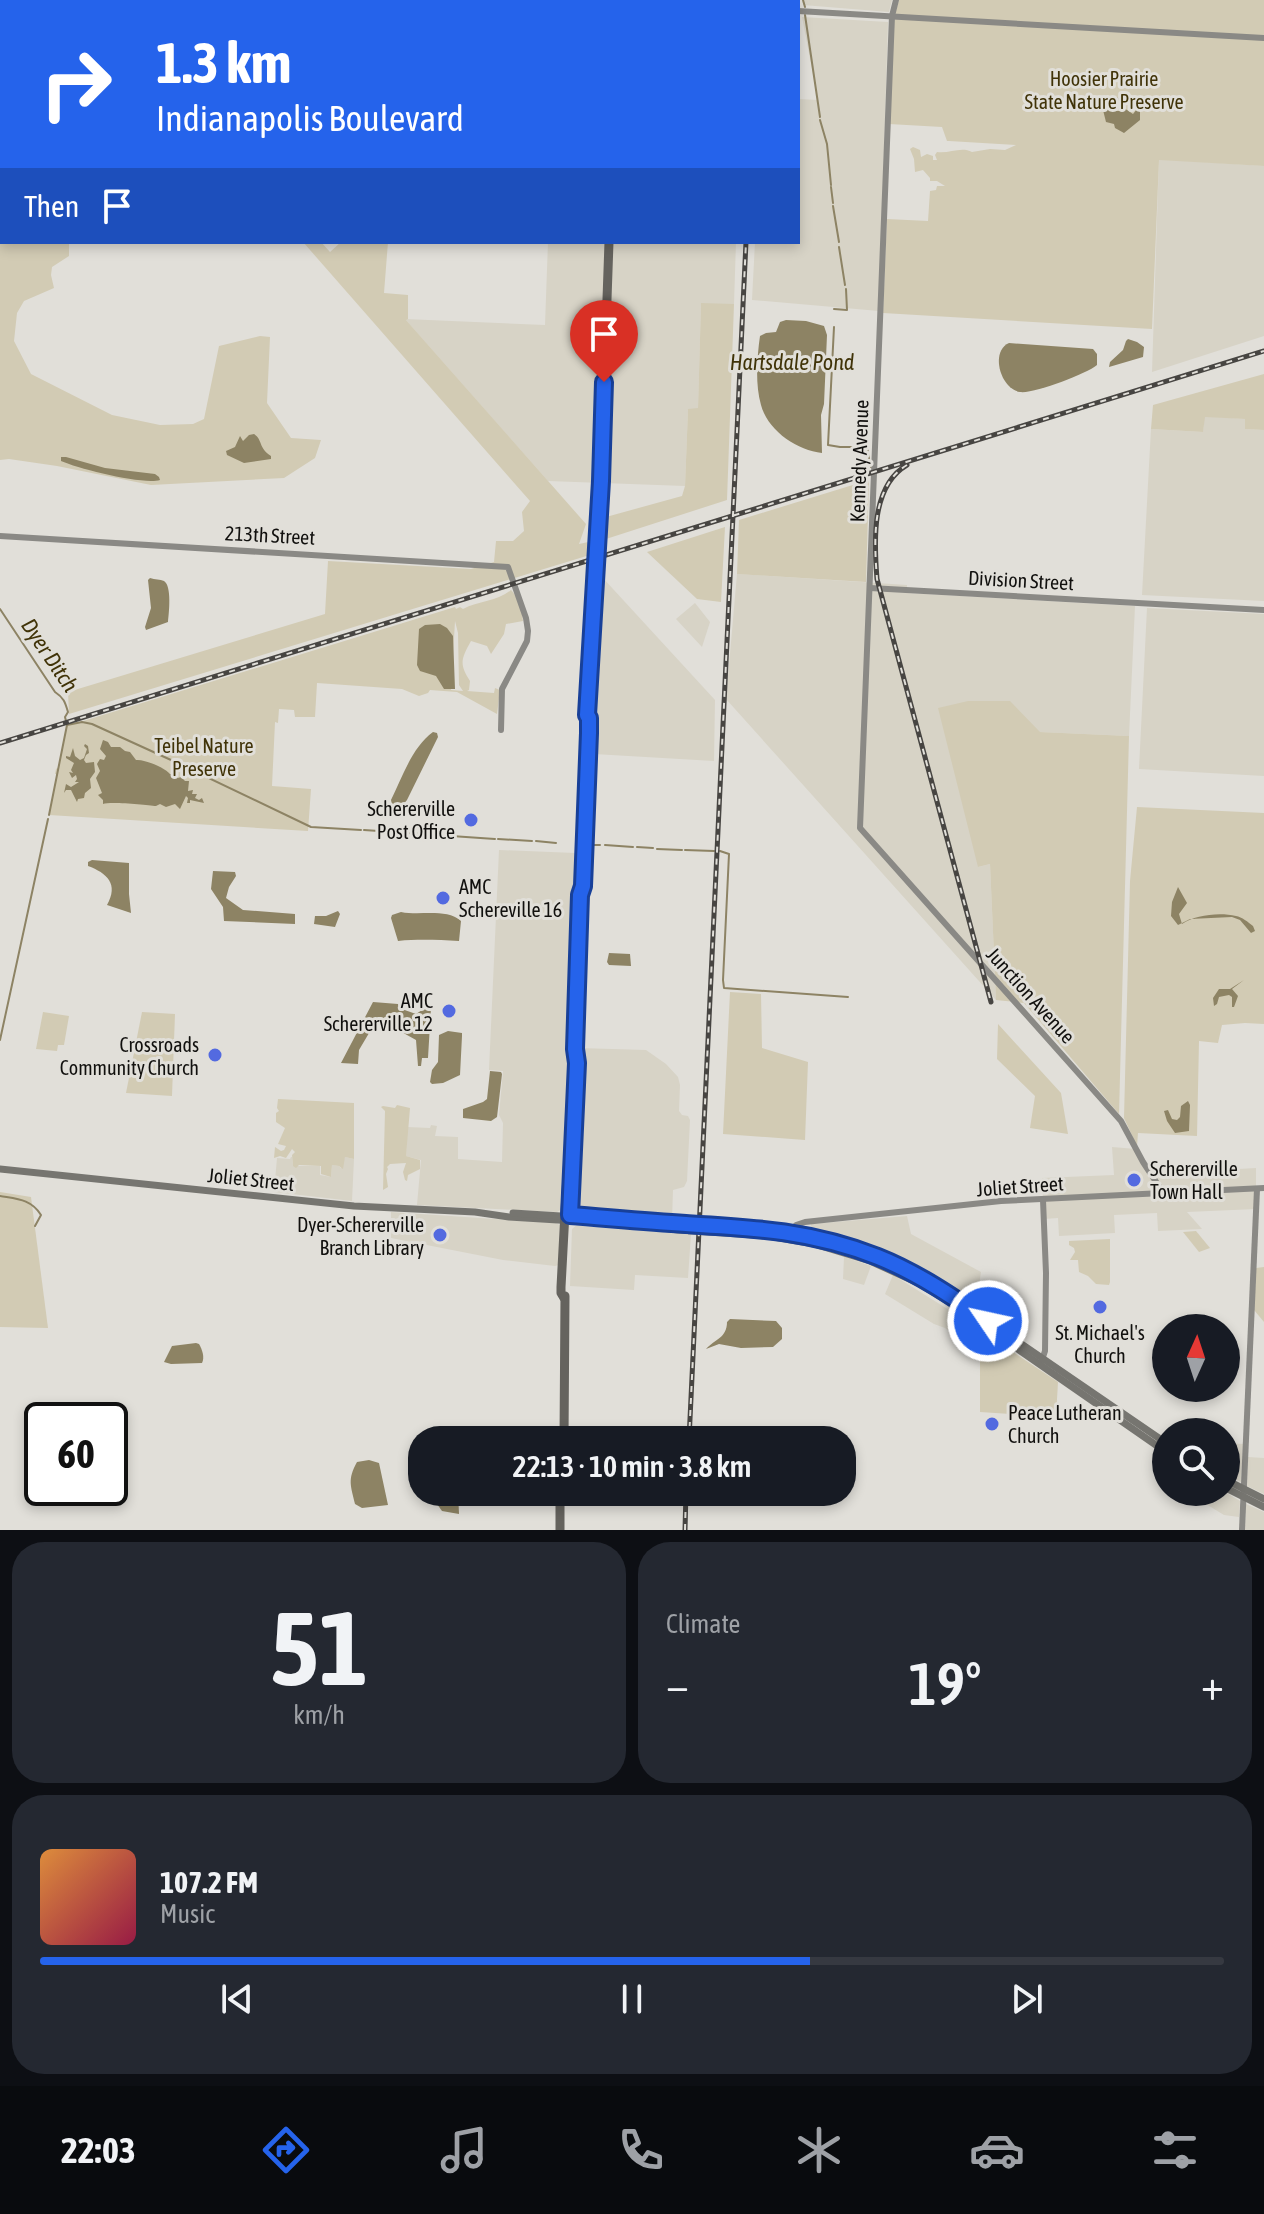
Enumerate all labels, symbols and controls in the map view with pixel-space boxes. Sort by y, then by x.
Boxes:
text: 1.3 km [156,31,291,95]
icon: right [24,32,128,136]
park label: Hoosier Prairie State Nature Preserve [1024,67,1184,113]
text: Indianapolis Boulevard [156,97,464,139]
icon: arrive [95,184,139,228]
text: Then [24,189,79,223]
pin [570,300,638,382]
icon: arrive [582,312,626,356]
water label: Hartsdale Pond [730,349,854,375]
street label: Kennedy Avenue [845,399,873,523]
street label: 213th Street [224,521,316,549]
street label: Division Street [967,566,1075,594]
water label: Dyer Ditch [16,613,84,697]
park label: Teibel Nature Preserve [154,734,254,780]
place label: Schererville Post Office [367,797,455,843]
marker: Schererville Post Office [462,811,480,829]
place label: AMC Schereville 16 [459,875,562,921]
marker: AMC Schereville 16 [434,889,452,907]
street label: Junction Avenue [982,942,1080,1048]
place label: AMC Schererville 12 [324,989,433,1035]
marker: AMC Schererville 12 [440,1002,458,1020]
place label: Crossroads Community Church [60,1033,199,1079]
marker: Crossroads Community Church [206,1046,224,1064]
place label: Schererville Town Hall [1150,1157,1238,1203]
street label: Joliet Street [206,1163,296,1195]
street label: Joliet Street [976,1171,1065,1201]
marker: Schererville Town Hall [1125,1171,1143,1189]
place label: Dyer-Schererville Branch Library [297,1213,424,1259]
marker: Dyer-Schererville Branch Library [431,1226,449,1244]
position arrow [946,1279,1030,1363]
marker: St. Michael's Church [1091,1298,1109,1316]
north arrow [1152,1314,1240,1402]
map controls [1152,1314,1240,1506]
place label: St. Michael's Church [1055,1321,1145,1367]
place label: Peace Lutheran Church [1008,1401,1122,1447]
speed limit sign: 60 [24,1402,128,1506]
marker: Peace Lutheran Church [983,1415,1001,1433]
button: search [1152,1418,1240,1506]
text: 22:13 · 10 min · 3.8 km [513,1449,751,1483]
text: 51 [270,1588,368,1707]
text: Climate [666,1609,740,1639]
text: 19° [909,1649,981,1718]
text: − [666,1659,689,1709]
text: + [1201,1659,1224,1709]
text: km/h [293,1700,345,1730]
text: 107.2 FM [160,1865,258,1899]
text: Music [160,1899,215,1929]
icon: previous [215,1977,259,2021]
icon: pause [610,1977,654,2021]
icon: next [1005,1977,1049,2021]
icon: directions [258,2122,314,2178]
icon: music [436,2122,492,2178]
icon: phone [613,2122,669,2178]
icon: climate [791,2122,847,2178]
icon: car [969,2122,1025,2178]
icon: filters [1147,2122,1203,2178]
text: 22:03 [61,2129,136,2171]

